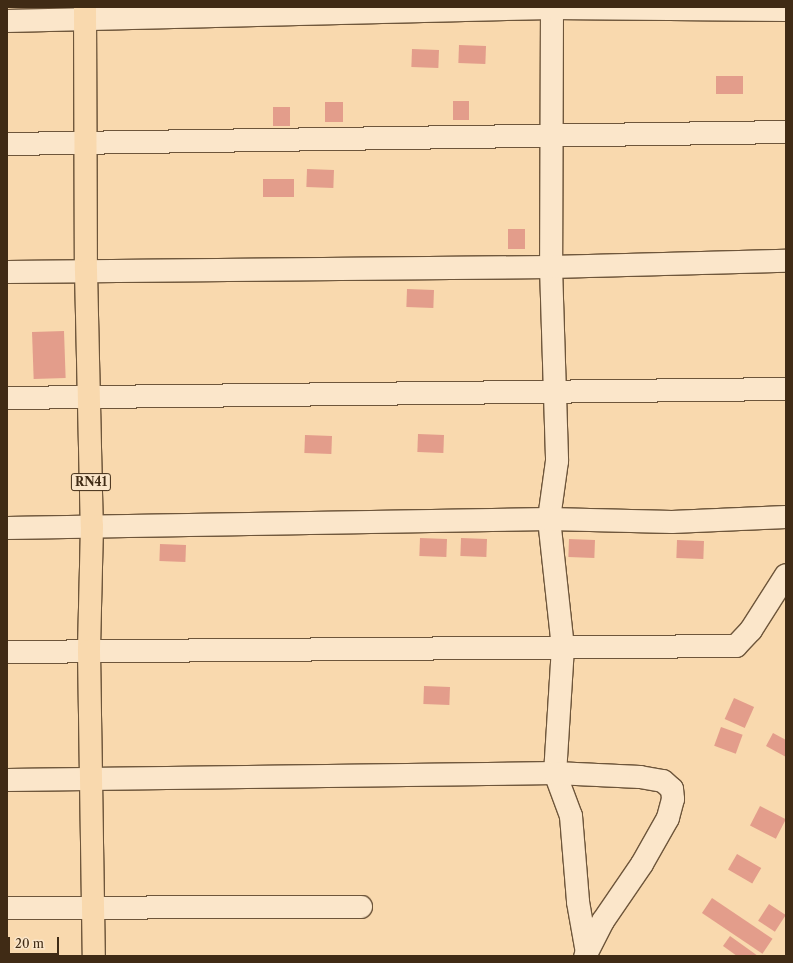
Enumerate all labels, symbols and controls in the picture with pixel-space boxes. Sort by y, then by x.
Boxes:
road number: RN41 [70,472,112,492]
scale bar [10,929,61,955]
text: 20 m [15,936,44,951]

